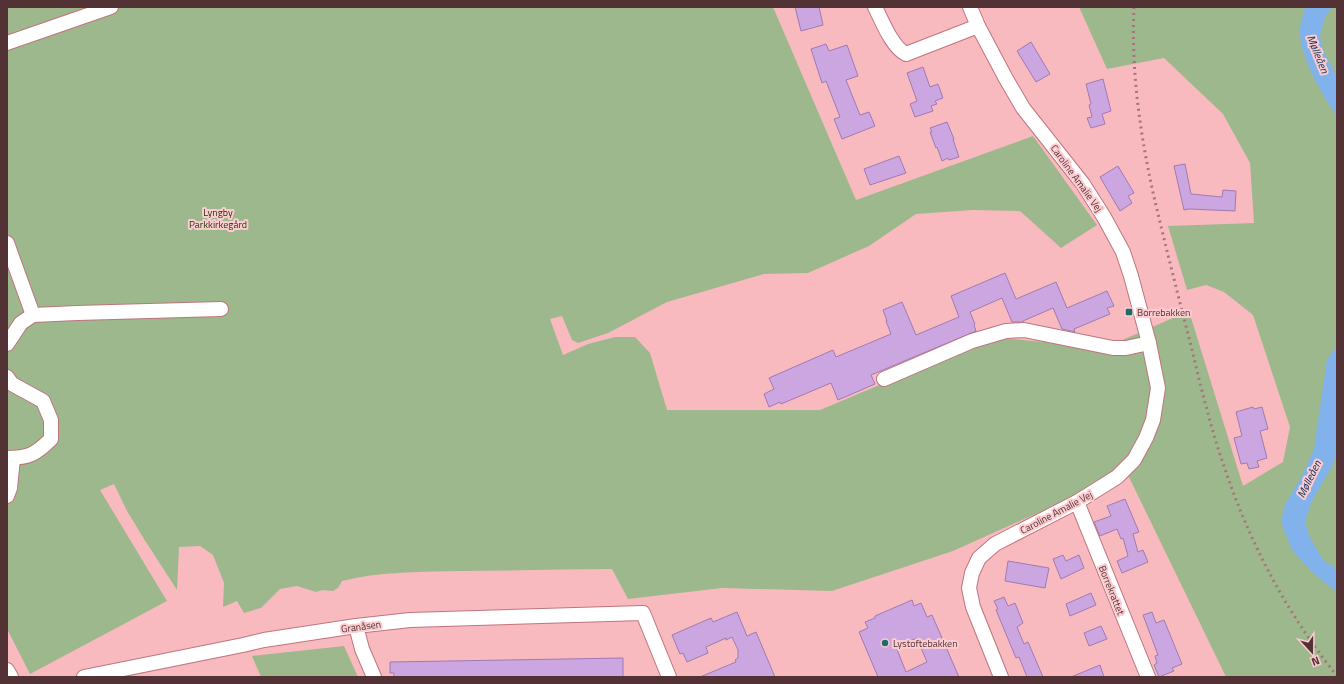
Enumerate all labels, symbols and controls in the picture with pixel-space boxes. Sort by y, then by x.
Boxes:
water label: Mølleåen [1303,33,1333,76]
street label: Caroline Amalie Vej [1047,142,1106,215]
park label: Lyngby Parkkirkegård [189,205,247,232]
place label: Borrebakken [1137,305,1190,320]
marker: Borrebakken [1124,307,1134,317]
water label: Mølleåen [1293,457,1325,500]
street label: Caroline Amalie Vej [1017,487,1095,538]
street label: Borrekrattet [1095,563,1128,618]
street label: Granåsen [340,617,382,636]
north arrow [1292,632,1332,672]
place label: Lystoftebakken [893,636,958,651]
marker: Lystoftebakken [880,638,890,648]
text: N [1309,653,1322,670]

